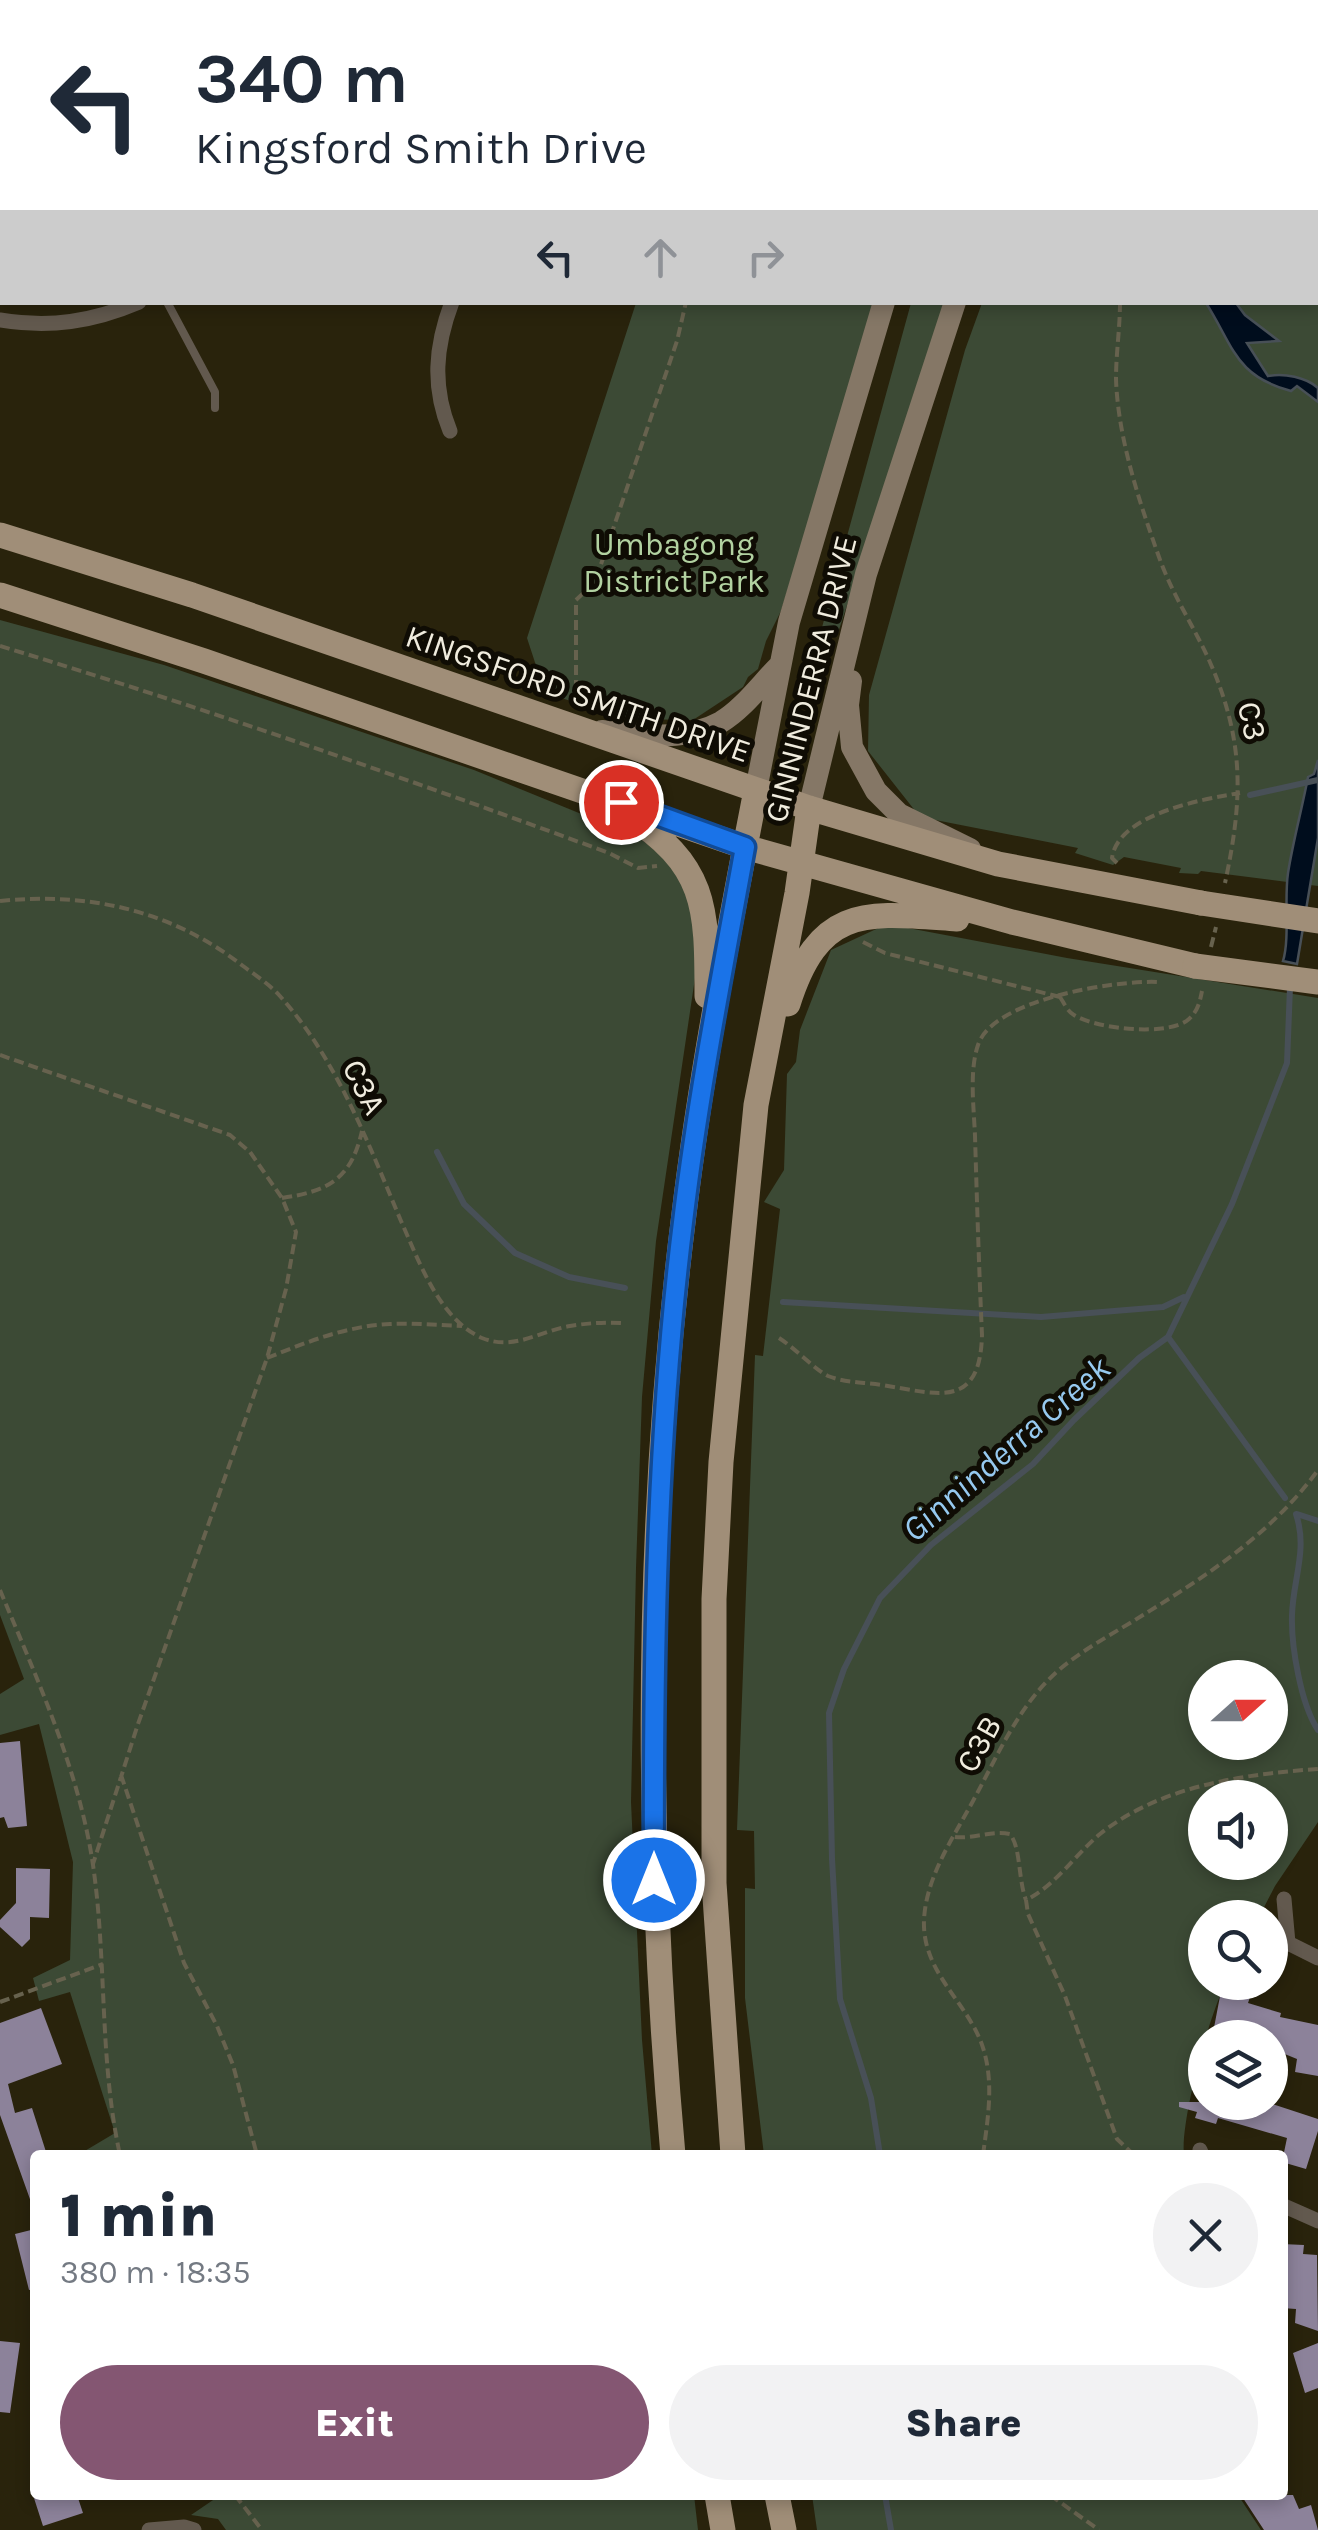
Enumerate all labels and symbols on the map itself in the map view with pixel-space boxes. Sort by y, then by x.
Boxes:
park label: Umbagong District Park [583,526,765,600]
street label: GINNINDERRA DRIVE [757,532,865,826]
street label: KINGSFORD SMITH DRIVE [401,618,755,770]
street label: C3 [1230,698,1274,744]
pin [579,760,664,845]
street label: C3A [335,1053,393,1121]
water label: Ginninderra Creek [894,1348,1118,1550]
north arrow [1188,1660,1288,1760]
street label: C3B [949,1709,1009,1779]
position arrow [602,1828,706,1932]

